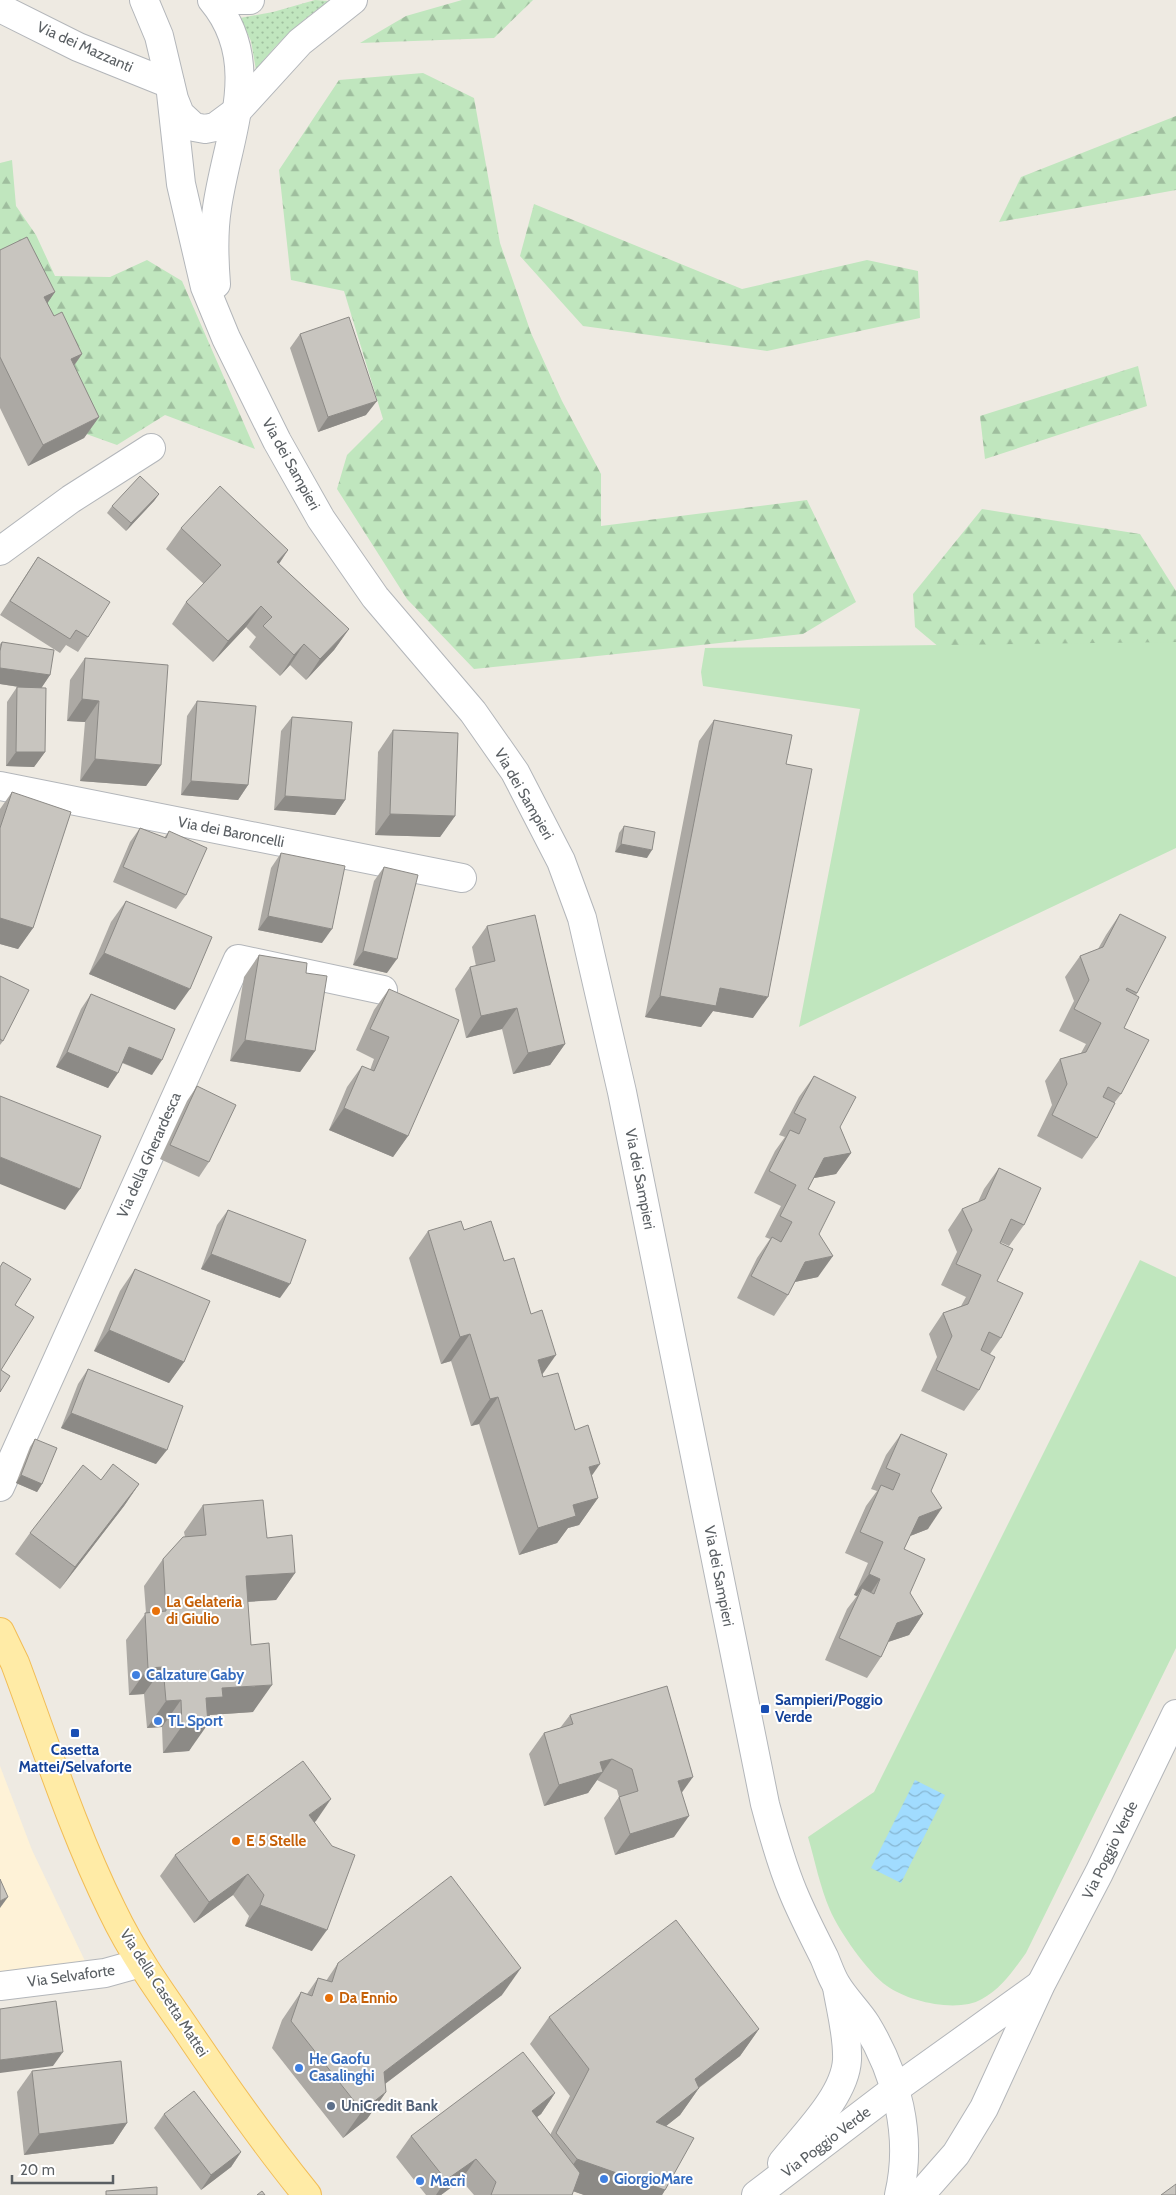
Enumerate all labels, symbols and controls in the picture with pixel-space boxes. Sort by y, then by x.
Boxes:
street label: Via dei Mazzanti [34,18,136,76]
street label: Via dei Sampieri [258,415,324,513]
street label: Via dei Sampieri [491,745,557,843]
street label: Via dei Baroncelli [176,813,286,851]
street label: Via della Gherardesca [113,1089,185,1221]
street label: Via dei Sampieri [621,1127,659,1231]
street label: Via dei Sampieri [700,1524,738,1628]
place label: La Gelateria di Giulio [166,1593,243,1628]
marker: La Gelateria di Giulio [150,1605,162,1617]
place label: Calzature Gaby [146,1666,245,1684]
marker: Calzature Gaby [130,1669,142,1681]
place label: Sampieri/Poggio Verde [775,1691,883,1726]
marker: Sampieri/Poggio Verde [759,1703,771,1715]
place label: TL Sport [168,1712,223,1730]
marker: TL Sport [152,1715,164,1727]
marker: Casetta Mattei/Selvaforte [69,1727,81,1739]
place label: Casetta Mattei/Selvaforte [18,1741,132,1776]
street label: Via Poggio Verde [1079,1798,1142,1902]
place label: E 5 Stelle [246,1832,307,1850]
marker: E 5 Stelle [230,1835,242,1847]
street label: Via della Casetta Mattei [116,1926,212,2060]
street label: Via Selvaforte [26,1961,116,1991]
place label: Da Ennio [339,1989,398,2007]
marker: Da Ennio [323,1992,335,2004]
place label: He Gaofu Casalinghi [309,2050,375,2085]
marker: He Gaofu Casalinghi [293,2062,305,2074]
place label: UniCredit Bank [341,2097,439,2115]
marker: UniCredit Bank [325,2100,337,2112]
street label: Via Poggio Verde [778,2103,874,2181]
scale bar [12,2152,114,2184]
text: 20 m [20,2161,55,2179]
place label: GiorgioMare [614,2170,693,2188]
place label: Macrì [430,2172,466,2190]
marker: GiorgioMare [598,2173,610,2185]
marker: Macrì [414,2175,426,2187]

